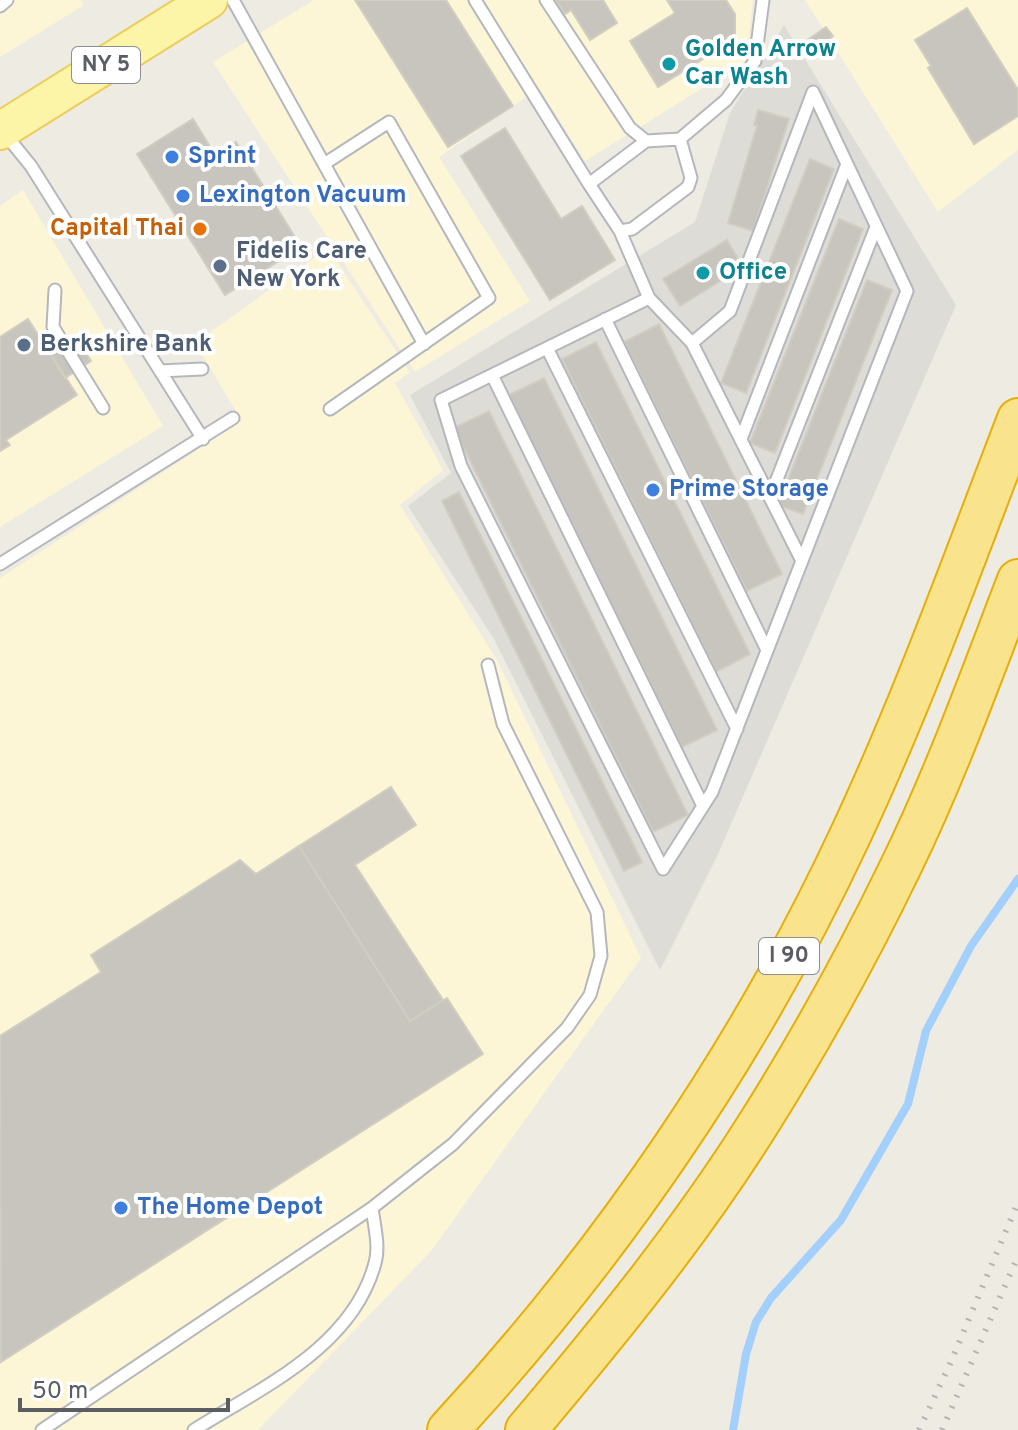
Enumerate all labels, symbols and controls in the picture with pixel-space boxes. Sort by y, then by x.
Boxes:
place label: Golden Arrow Car Wash [685,35,836,93]
road number: NY 5 [72,47,140,83]
marker: Golden Arrow Car Wash [660,55,678,73]
place label: Sprint [188,142,256,172]
marker: Sprint [163,148,181,166]
place label: Lexington Vacuum [199,181,406,211]
marker: Lexington Vacuum [174,187,192,205]
place label: Capital Thai [50,214,184,244]
marker: Capital Thai [191,220,209,238]
place label: Fidelis Care New York [236,237,367,295]
marker: Fidelis Care New York [211,257,229,275]
place label: Office [719,258,787,288]
marker: Office [694,264,712,282]
place label: Berkshire Bank [40,330,212,360]
marker: Berkshire Bank [15,336,33,354]
place label: Prime Storage [669,475,829,505]
marker: Prime Storage [644,481,662,499]
road number: I 90 [759,938,819,974]
place label: The Home Depot [137,1193,323,1223]
marker: The Home Depot [112,1199,130,1217]
scale bar [20,1362,228,1412]
text: 50 m [32,1377,88,1407]

